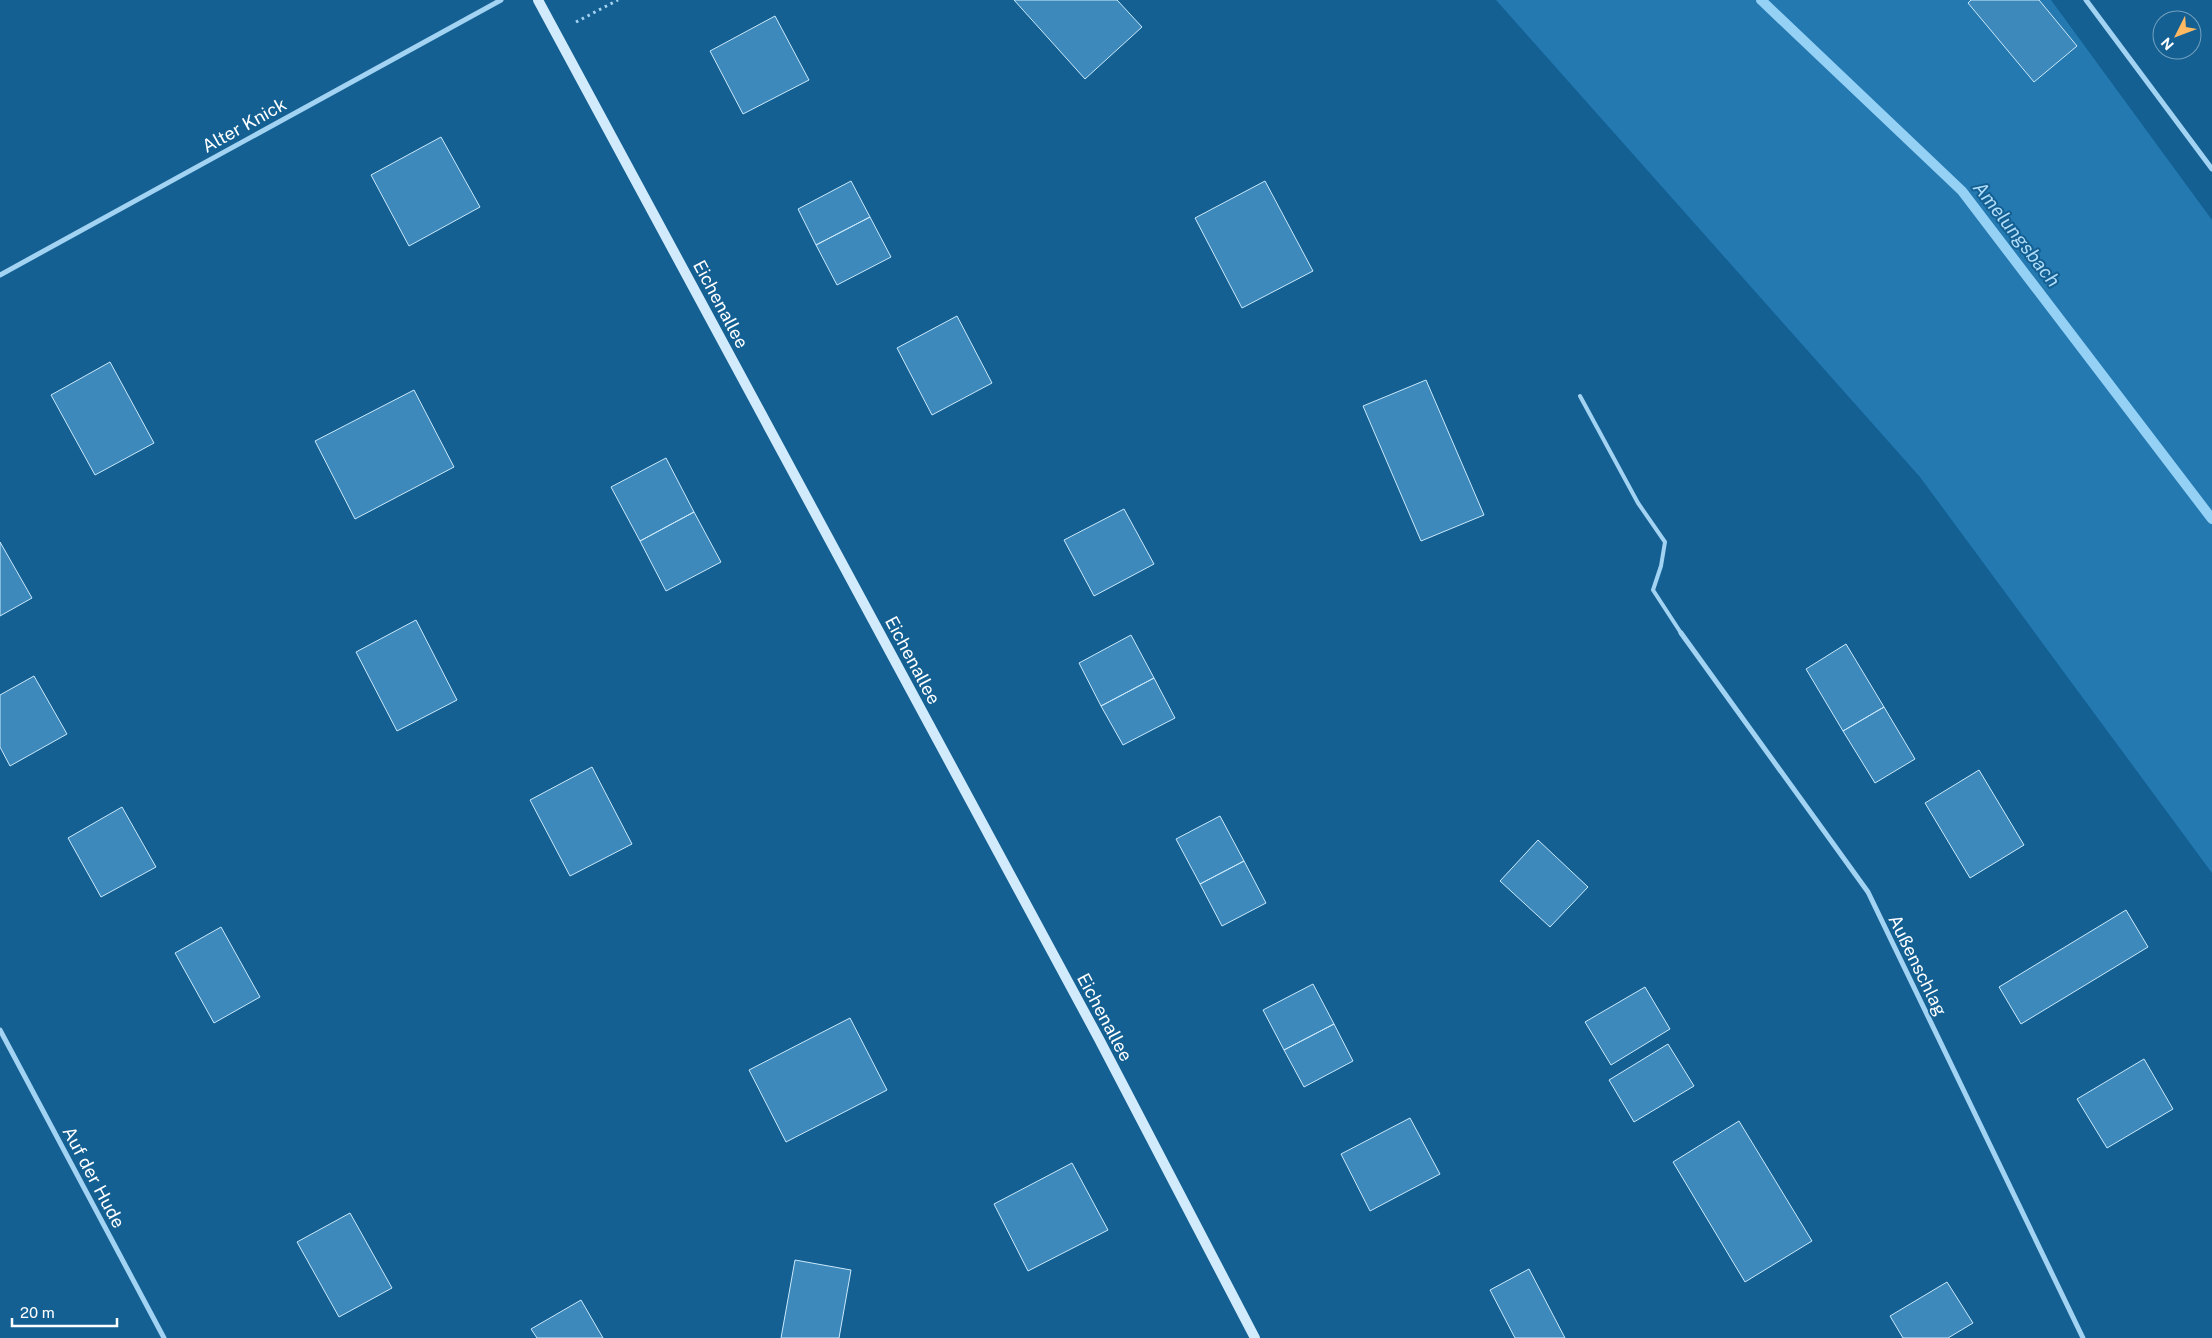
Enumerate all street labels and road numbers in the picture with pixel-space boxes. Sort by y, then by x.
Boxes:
street label: Alter Knick [198,93,290,157]
street label: Eichenallee [689,256,753,352]
street label: Eichenallee [881,612,945,708]
street label: Außenschlag [1884,911,1952,1019]
street label: Eichenallee [1073,969,1137,1065]
street label: Auf der Hude [58,1123,130,1231]

